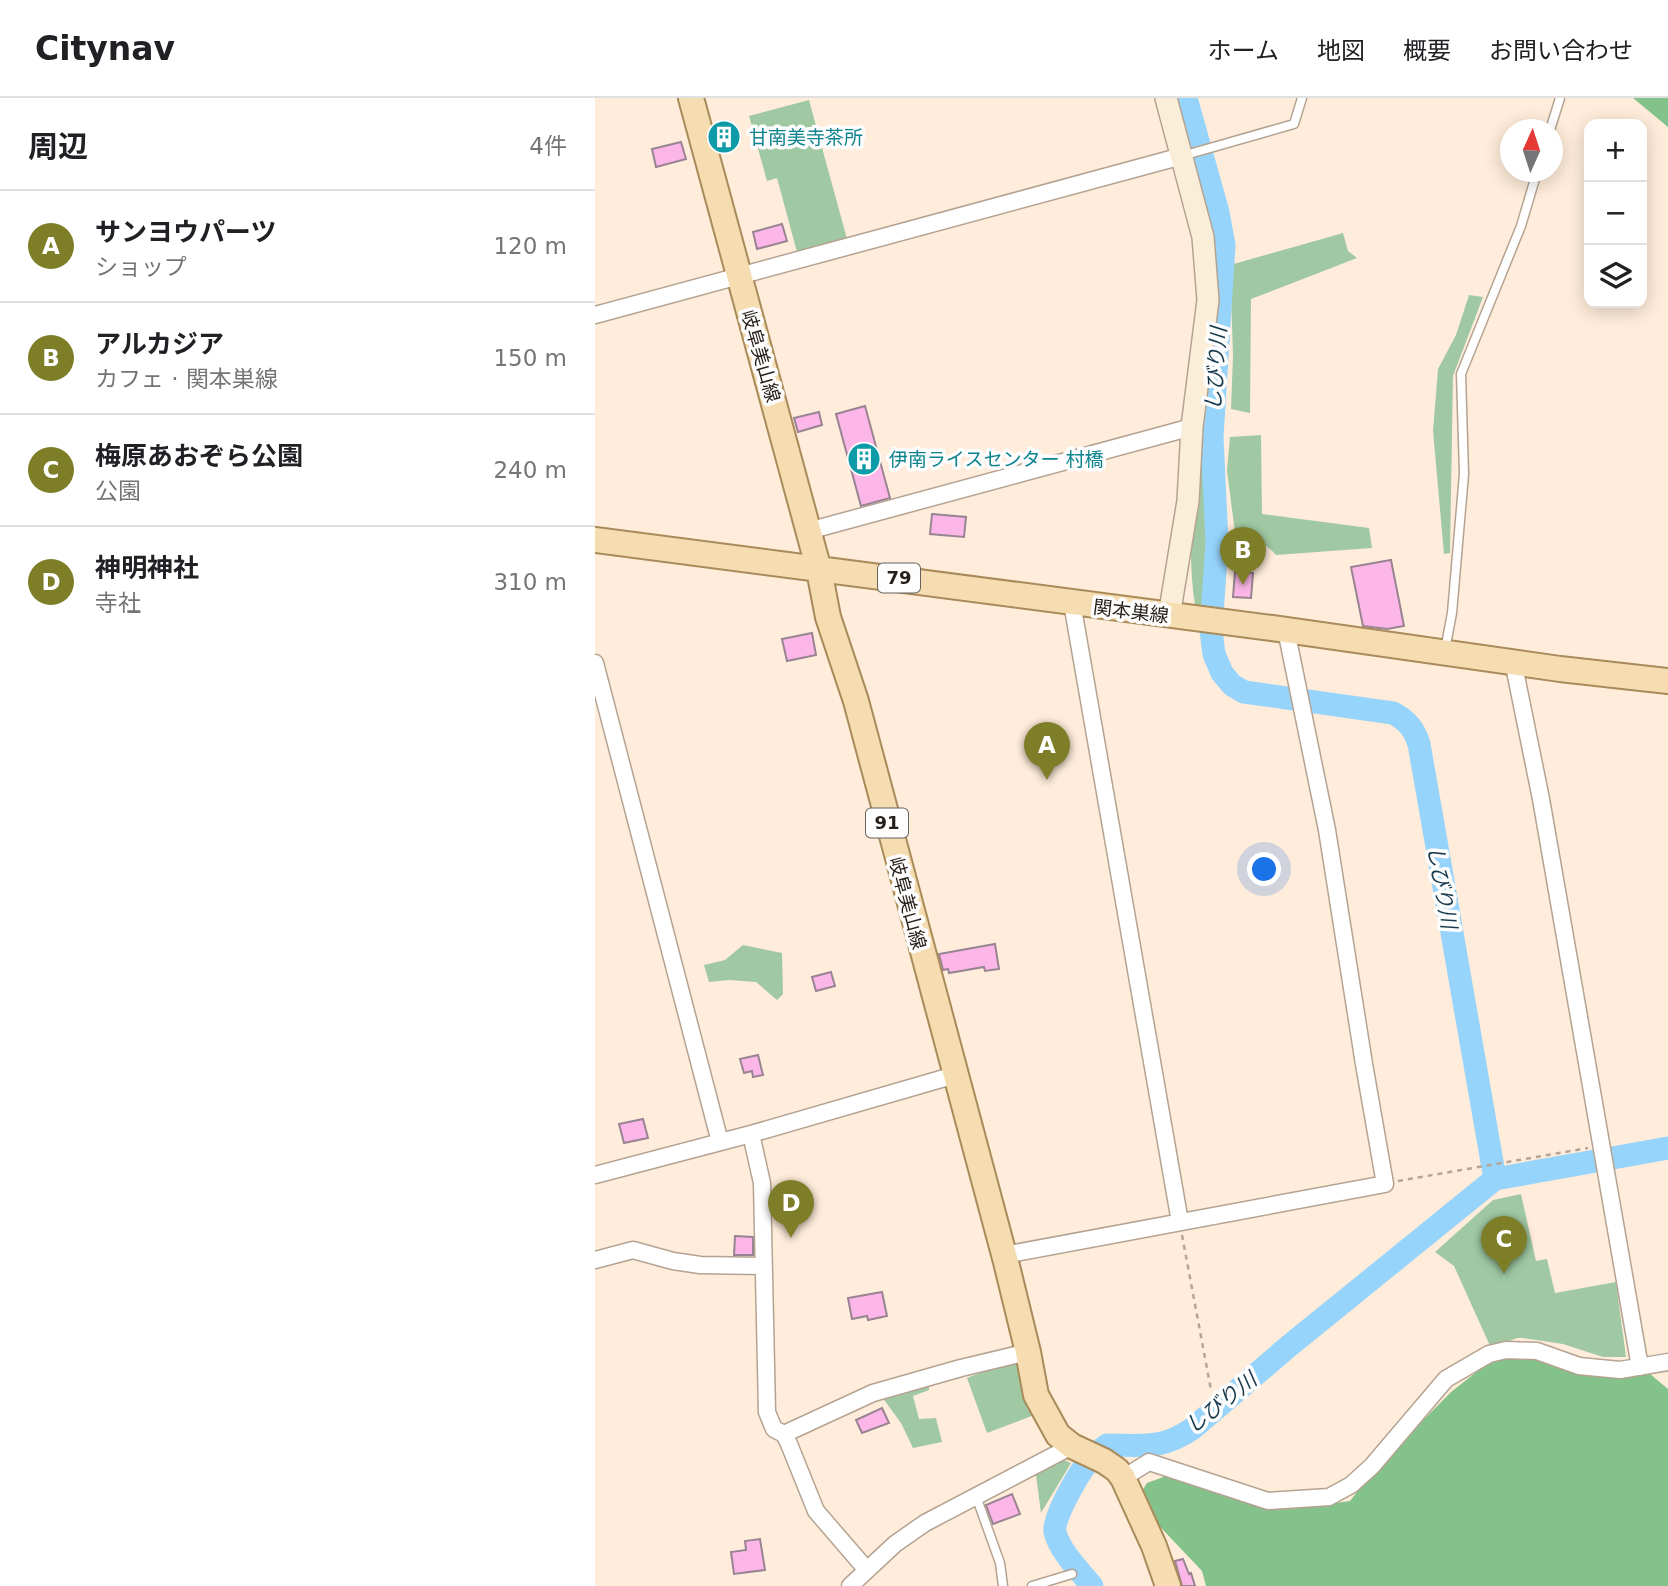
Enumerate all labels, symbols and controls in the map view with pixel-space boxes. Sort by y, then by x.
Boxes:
text: Citynav [35,29,175,68]
text: ホーム [1208,37,1279,65]
text: 地図 [1317,37,1365,65]
text: 概要 [1403,37,1451,65]
text: お問い合わせ [1489,37,1633,65]
building icon: 甘南美寺茶所 [705,118,743,156]
north arrow [1500,119,1563,182]
map controls [1584,119,1647,308]
button: + [1584,119,1647,182]
place label: 甘南美寺茶所 [749,126,863,148]
text: 周辺 [28,129,88,164]
text: 4件 [529,133,567,159]
button: − [1584,182,1647,245]
text: サンヨウパーツ [95,217,276,247]
text: A [42,233,60,259]
text: 120 m [493,233,567,259]
button: layers [1584,245,1647,308]
text: ショップ [95,254,187,280]
street label: 岐阜美山線 [737,307,785,405]
water label: しびり川 [1201,324,1231,412]
text: アルカジア [95,329,224,359]
text: B [42,345,60,371]
text: 150 m [493,345,567,371]
text: カフェ · 関本巣線 [95,366,278,392]
building icon: 伊南ライスセンター 村橋 [845,440,883,478]
text: 梅原あおぞら公園 [95,441,303,471]
place label: 伊南ライスセンター 村橋 [889,448,1103,470]
text: C [43,457,59,483]
text: 240 m [493,457,567,483]
text: 公園 [95,478,141,504]
pin: B [1220,527,1266,585]
text: 神明神社 [95,553,199,583]
road number: 79 [878,564,920,592]
text: D [41,569,61,595]
text: 310 m [493,569,567,595]
text: 寺社 [95,590,141,616]
street label: 関本巣線 [1092,595,1170,627]
pin: A [1024,722,1070,780]
road number: 91 [866,808,908,838]
water label: しびり川 [1423,844,1461,932]
your location [1247,852,1281,886]
street label: 岐阜美山線 [885,854,931,952]
pin: D [768,1180,814,1238]
pin: C [1481,1216,1527,1274]
water label: しびり川 [1181,1366,1263,1438]

